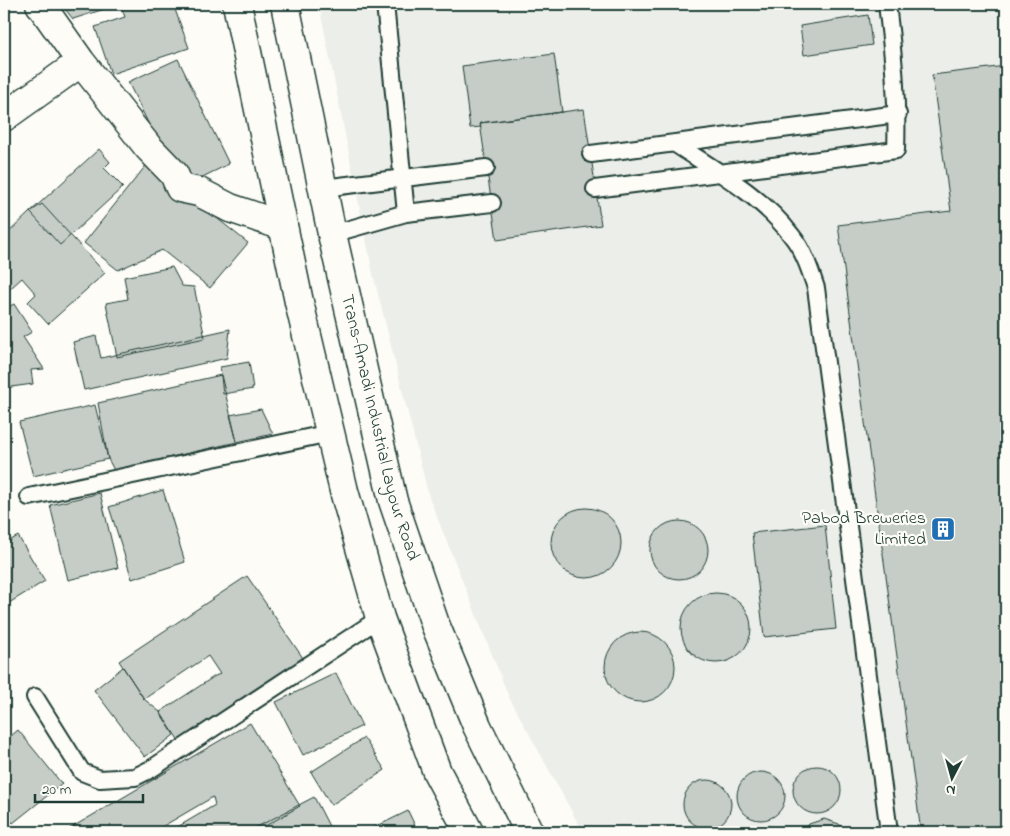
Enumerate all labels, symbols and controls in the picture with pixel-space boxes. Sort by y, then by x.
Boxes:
street label: Trans-Amadi Industrial Layour Road [333,292,425,564]
place label: Pabod Breweries Limited [802,506,926,553]
building icon: Pabod Breweries Limited [930,516,956,542]
north arrow [928,754,978,804]
scale bar [35,771,142,803]
text: 20 m [42,779,72,801]
text: N [945,779,957,800]

